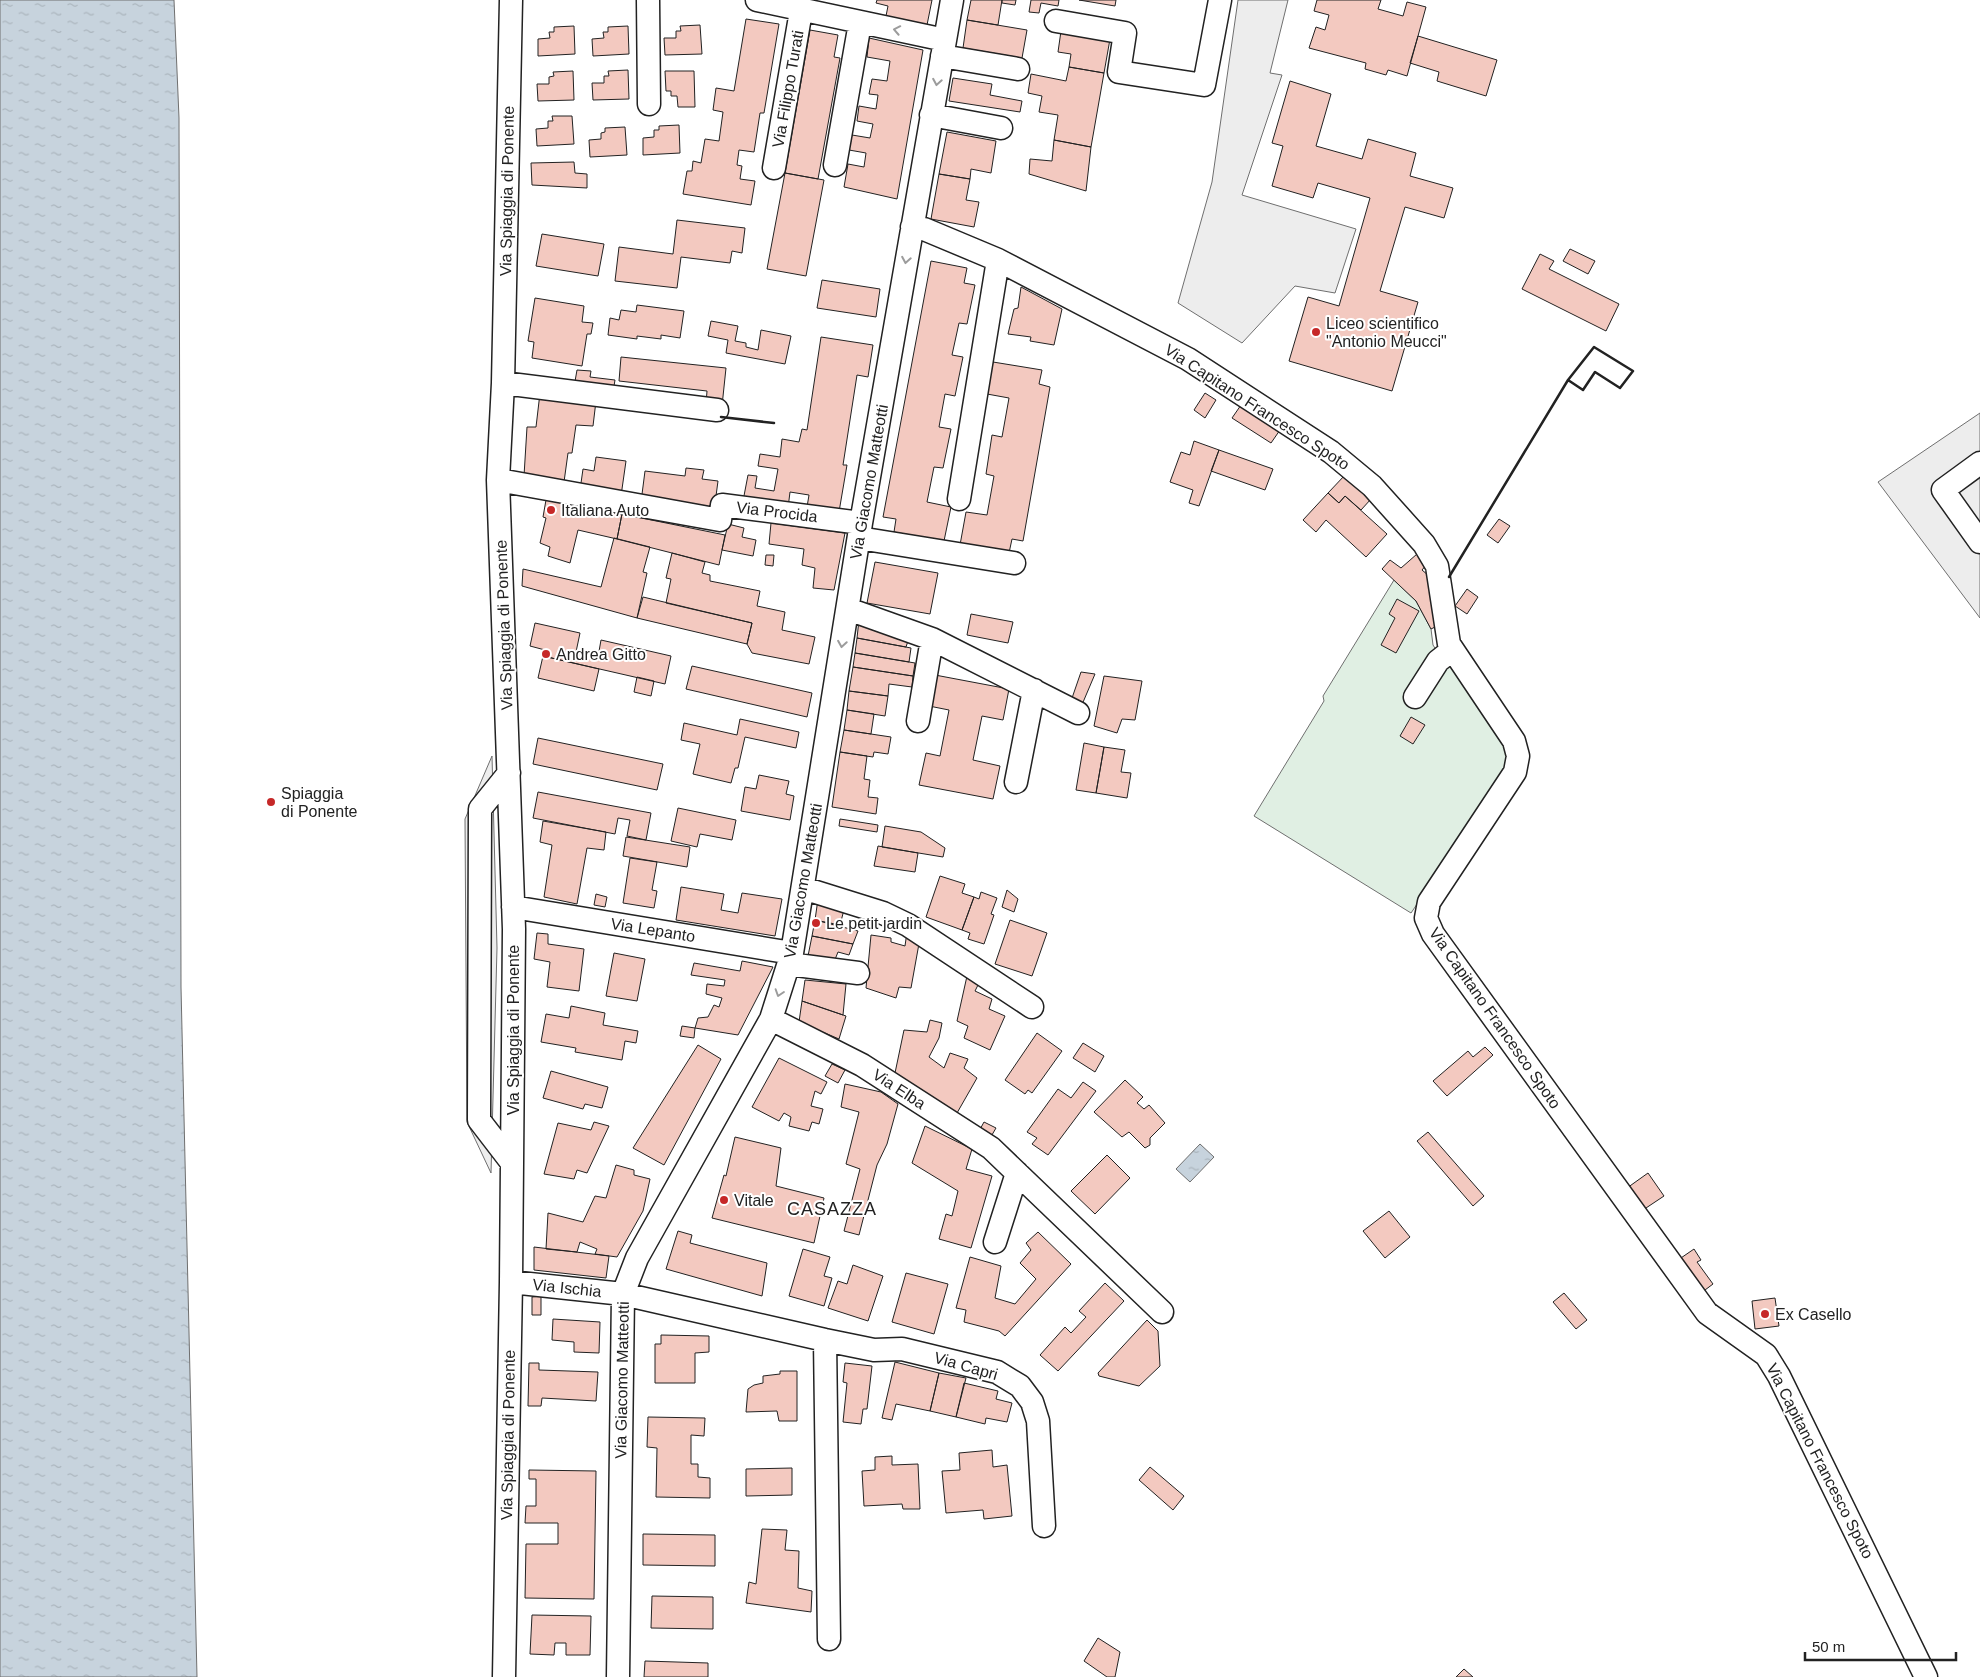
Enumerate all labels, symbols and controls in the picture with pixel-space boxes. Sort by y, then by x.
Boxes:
one-way arrow [892,26,901,36]
street label: Via Filippo Turati [769,29,807,149]
one-way arrow [933,78,943,87]
street label: Via Spiaggia di Ponente [497,106,517,276]
one-way arrow [902,255,912,264]
place label: Liceo scientifico "Antonio Meucci" [1326,315,1447,350]
marker: Liceo scientifico "Antonio Meucci" [1310,326,1322,338]
street label: Via Capitano Francesco Spoto [1161,341,1353,473]
street label: Via Giacomo Matteotti [847,403,891,561]
street label: Via Procida [736,499,819,525]
place label: Italiana Auto [561,502,649,519]
marker: Italiana Auto [545,504,557,516]
street label: Via Spiaggia di Ponente [493,539,515,711]
one-way arrow [837,640,847,649]
place label: Andrea Gitto [556,646,646,663]
marker: Andrea Gitto [540,648,552,660]
place label: Spiaggia di Ponente [281,785,358,820]
marker: Spiaggia di Ponente [265,796,277,808]
street label: Via Giacomo Matteotti [781,802,825,960]
street label: Via Lepanto [610,915,696,945]
place label: Le petit jardin [826,915,922,932]
marker: Le petit jardin [810,917,822,929]
street label: Via Capitano Francesco Spoto [1426,924,1564,1112]
street label: Via Spiaggia di Ponente [505,945,522,1115]
one-way arrow [775,989,785,997]
street label: Via Elba [869,1066,929,1112]
place label: Vitale [734,1192,774,1209]
marker: Vitale [718,1194,730,1206]
district label: CASAZZA [787,1199,877,1219]
street label: Via Ischia [532,1276,602,1300]
street label: Via Giacomo Matteotti [612,1301,632,1459]
place label: Ex Casello [1775,1306,1852,1323]
marker: Ex Casello [1759,1308,1771,1320]
street label: Via Capri [932,1349,1000,1383]
street label: Via Spiaggia di Ponente [498,1350,518,1520]
street label: Via Capitano Francesco Spoto [1763,1361,1877,1561]
scale bar [1805,1630,1956,1662]
text: 50 m [1812,1638,1845,1655]

